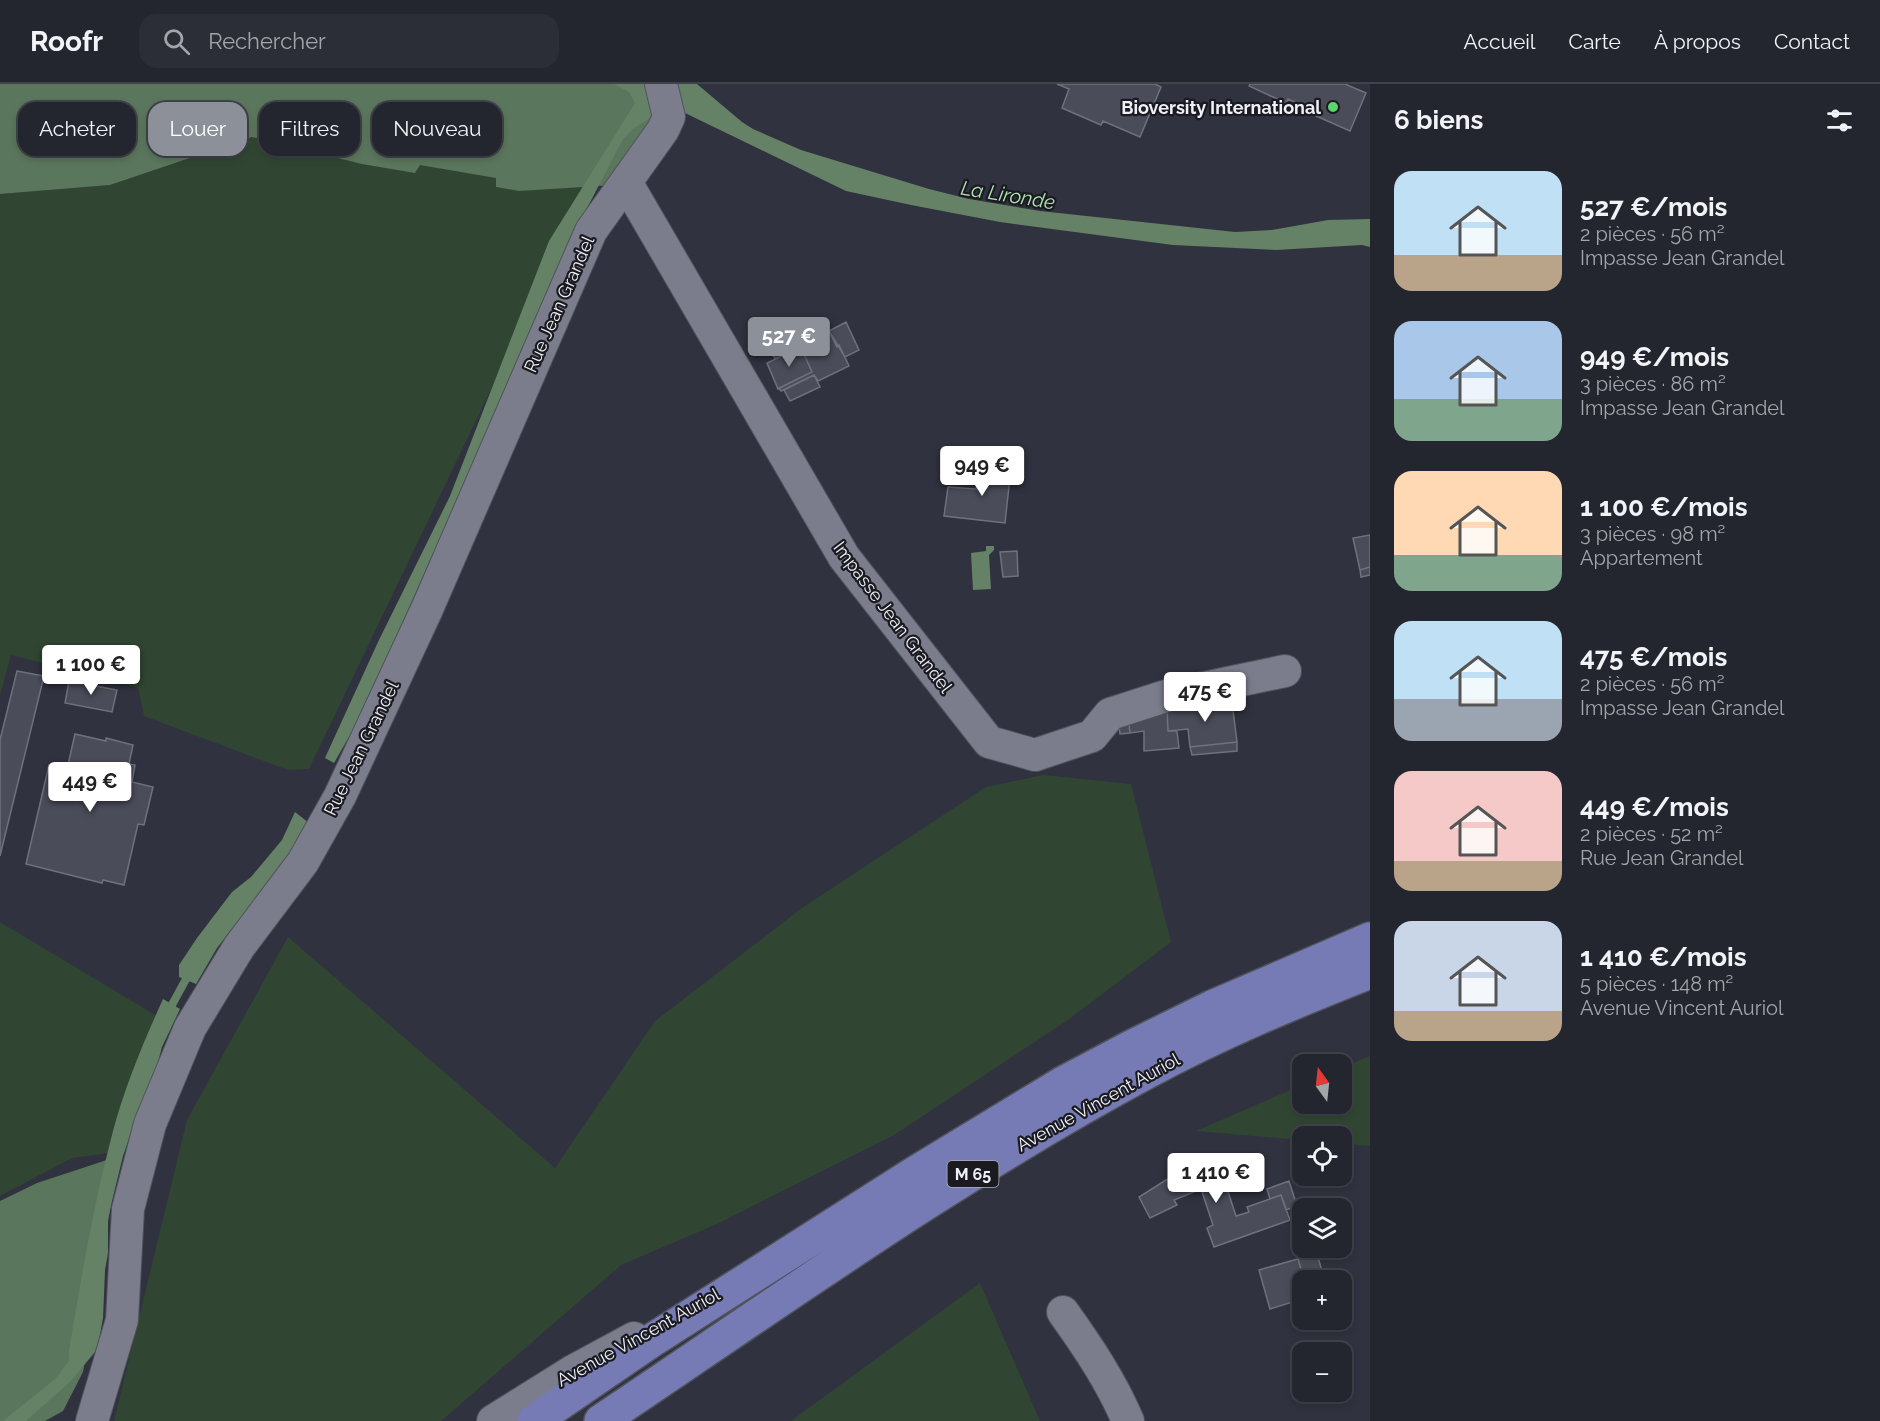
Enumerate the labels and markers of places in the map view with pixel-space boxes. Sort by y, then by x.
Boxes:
place label: Bioversity International [1121,97,1321,118]
marker: Bioversity International [1326,100,1340,114]
pin: 527 € [747,317,831,368]
pin: 949 € [940,446,1024,497]
pin: 1 100 € [36,645,146,696]
pin: 475 € [1163,672,1247,723]
pin: 449 € [48,762,132,813]
pin: 1 410 € [1161,1153,1271,1204]

